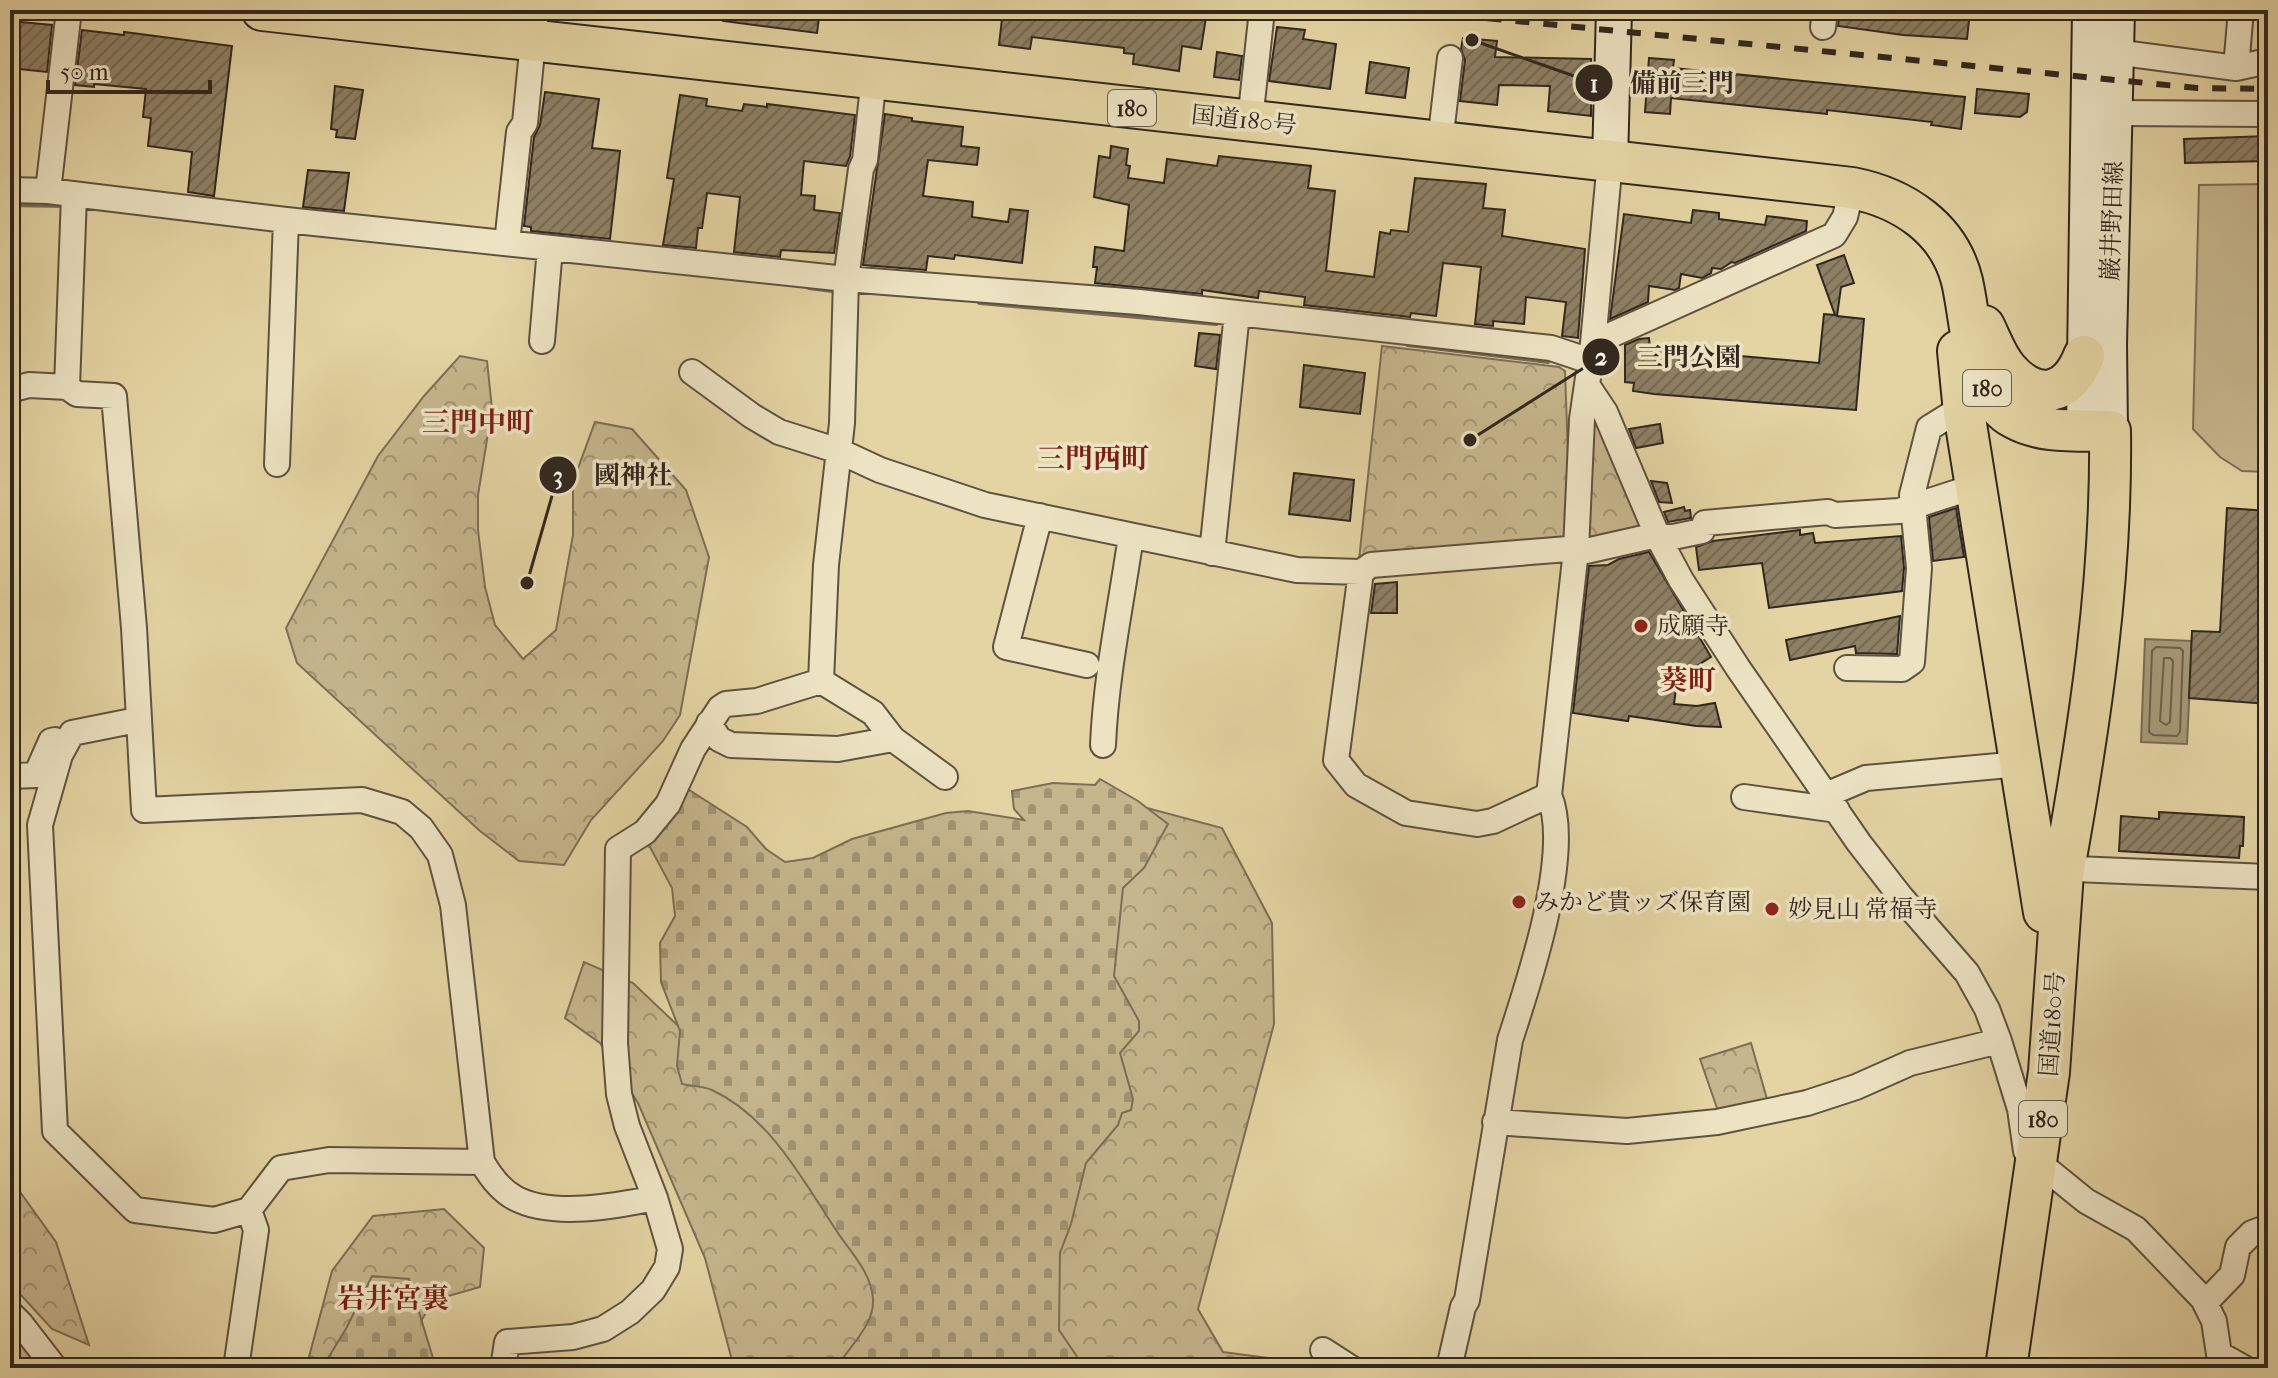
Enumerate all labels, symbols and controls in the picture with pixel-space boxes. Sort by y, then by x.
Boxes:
scale bar [48,44,210,94]
text: 50 m [60,58,109,86]
callout: 備前三門 [1574,58,1750,108]
text: 備前三門 [1630,68,1734,99]
text: 1 [1590,70,1598,98]
road number: 180 [1108,90,1156,126]
street label: 国道180号 [1190,101,1298,139]
street label: 巌井野田線 [2096,161,2128,281]
callout: 三門公園 [1581,332,1757,382]
text: 三門公園 [1637,342,1741,373]
text: 2 [1595,343,1607,371]
road number: 180 [1963,370,2011,406]
district label: 三門中町 [422,406,534,439]
district label: 三門西町 [1037,442,1149,475]
callout: 國神社 [538,450,688,500]
text: 國神社 [594,460,672,491]
text: 3 [553,462,563,490]
place label: 成願寺 [1657,612,1729,640]
marker: 成願寺 [1632,617,1650,635]
district label: 葵町 [1660,664,1716,697]
place label: みかど貴ッズ保育園 [1535,888,1751,916]
marker: みかど貴ッズ保育園 [1510,893,1528,911]
place label: 妙見山 常福寺 [1788,895,1937,923]
marker: 妙見山 常福寺 [1763,900,1781,918]
street label: 国道180号 [2034,970,2070,1078]
road number: 180 [2019,1101,2067,1137]
district label: 岩井宮裏 [337,1282,449,1315]

